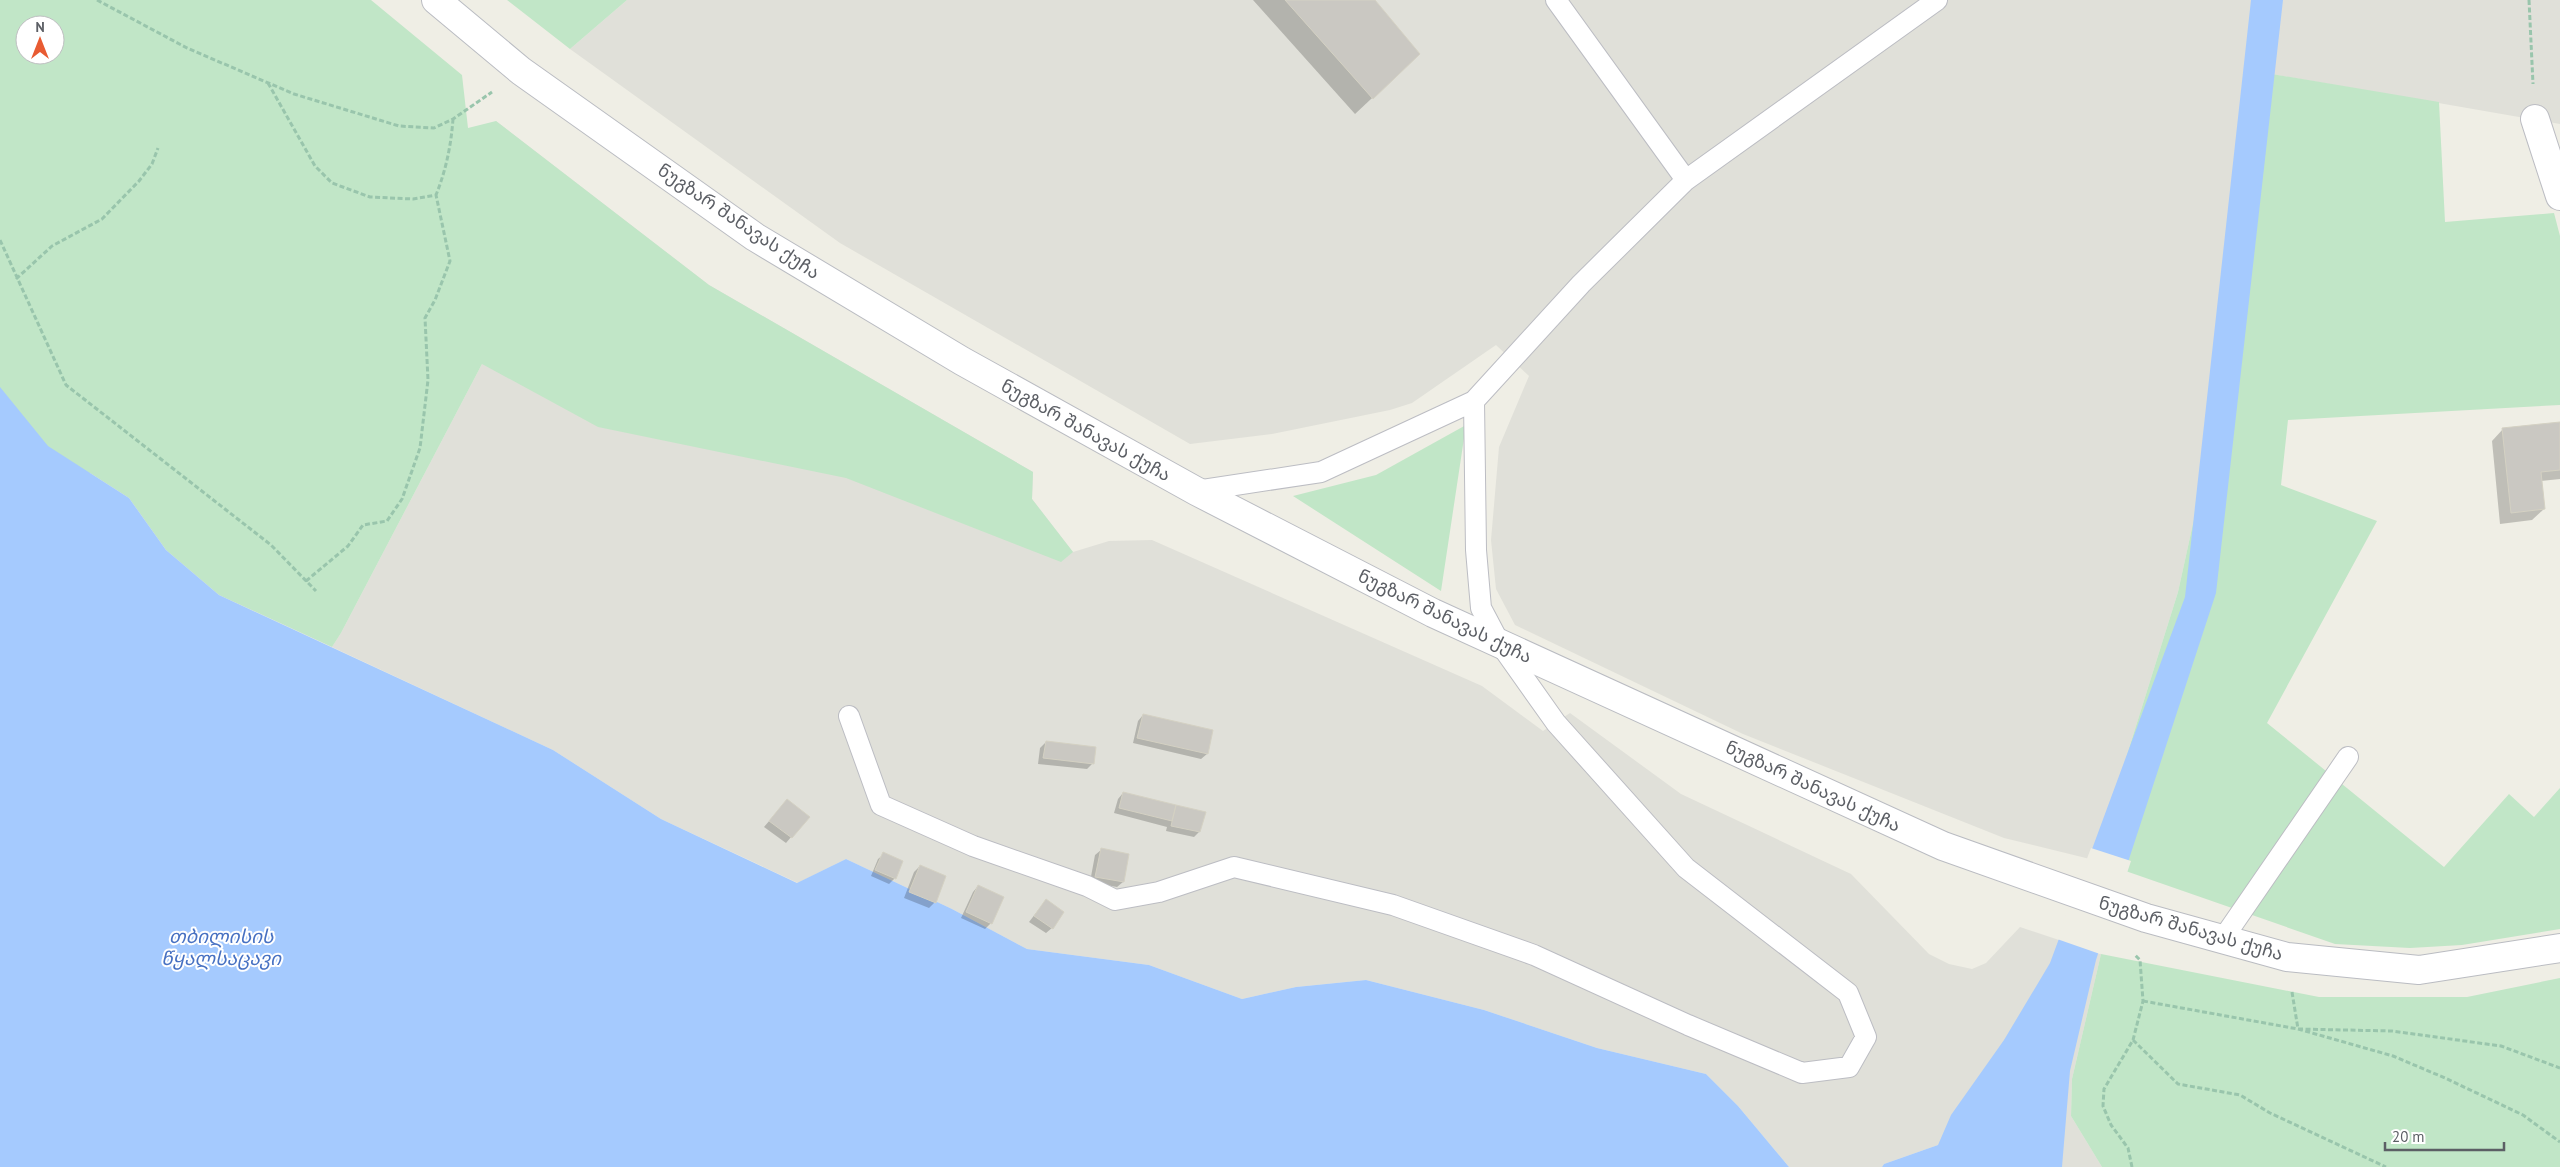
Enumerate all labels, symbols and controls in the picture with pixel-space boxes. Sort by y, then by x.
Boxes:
north arrow [15,15,65,65]
text: N [35,18,45,36]
street label: ნუგზარ შანავას ქუჩა [654,158,824,284]
street label: ნუგზარ შანავას ქუჩა [997,374,1175,486]
street label: ნუგზარ შანავას ქუჩა [1354,564,1536,668]
street label: ნუგზარ შანავას ქუჩა [1722,735,1904,837]
street label: ნუგზარ შანავას ქუჩა [2096,891,2286,965]
water label: თბილისის წყალსაცავი [161,924,282,970]
scale bar [2385,1120,2504,1152]
text: 20 m [2392,1127,2425,1146]

